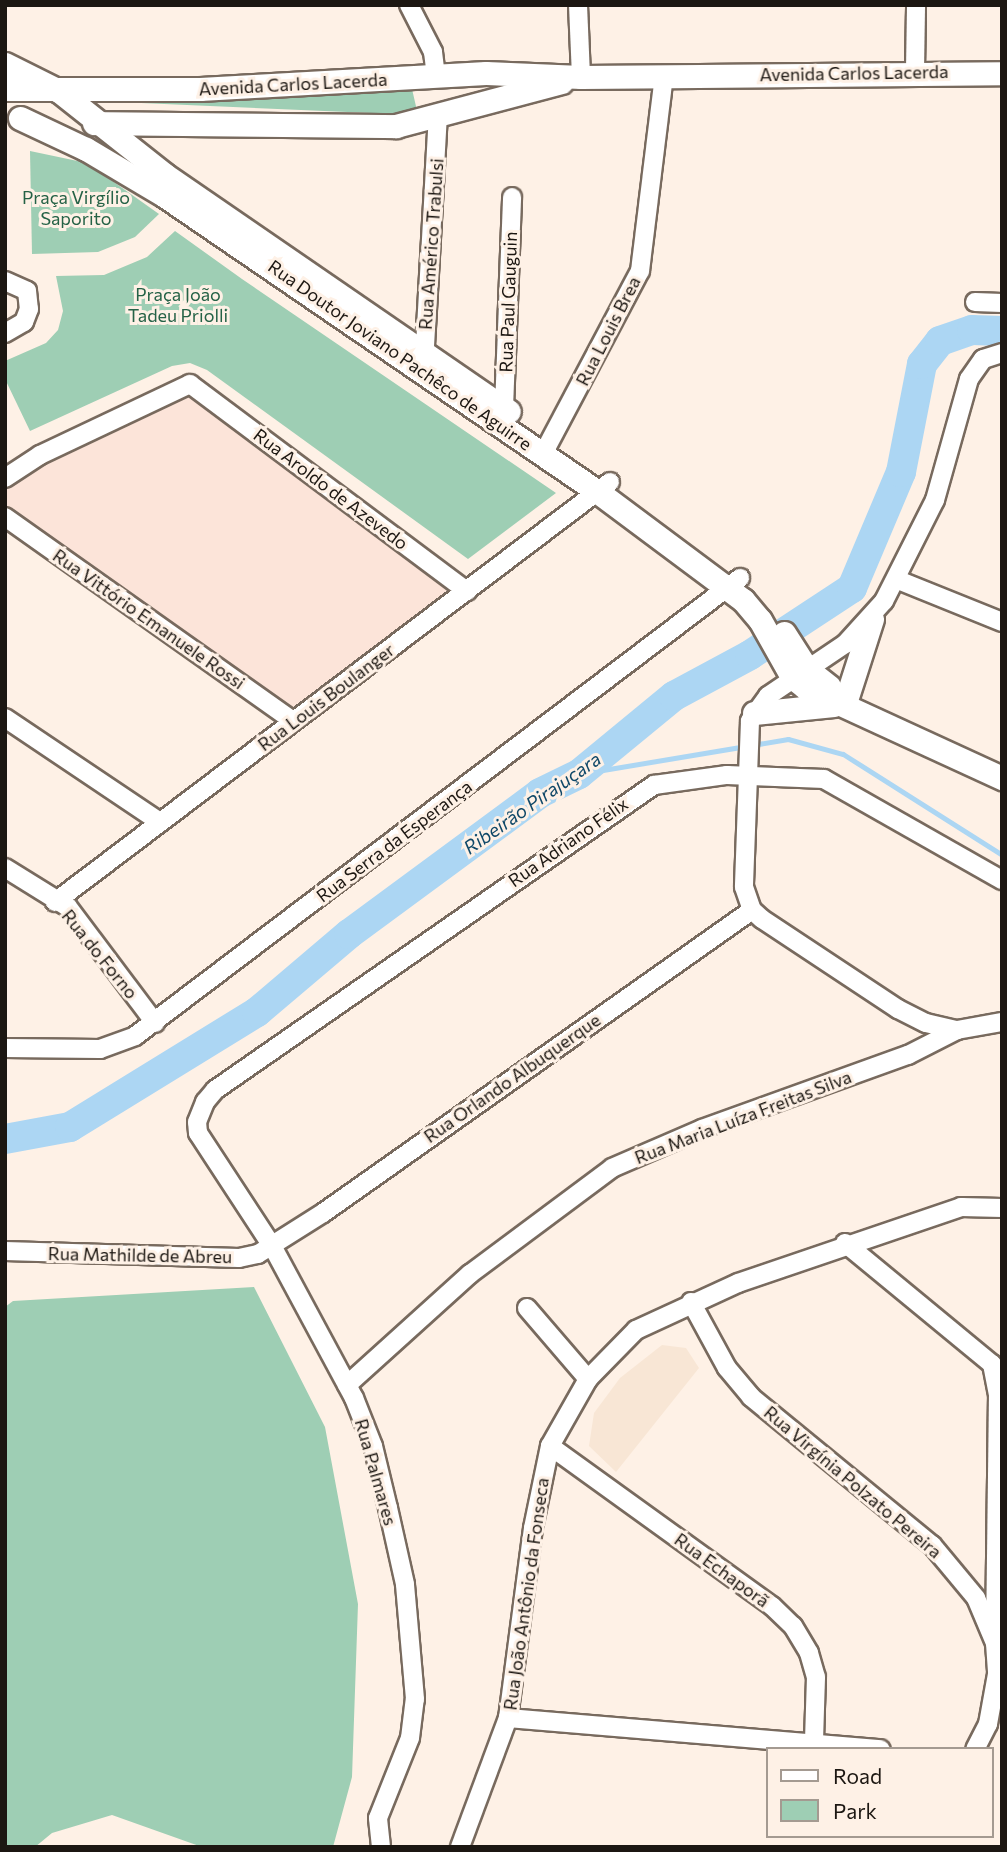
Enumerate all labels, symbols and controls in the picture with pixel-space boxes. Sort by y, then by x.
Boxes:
street label: Avenida Carlos Lacerda [759,61,949,85]
street label: Avenida Carlos Lacerda [198,68,388,100]
street label: Rua Américo Trabulsi [414,157,448,331]
park label: Praça Virgílio Saporito [22,187,130,230]
street label: Rua Paul Gauguin [495,231,521,373]
street label: Rua Doutor Joviano Pachêco de Aguirre [264,255,536,455]
street label: Rua Louis Brea [571,273,645,389]
park label: Praça João Tadeu Priolli [128,284,228,326]
street label: Rua Aroldo de Azevedo [250,424,412,554]
street label: Rua Vittório Emanuele Rossi [49,544,249,694]
street label: Rua Louis Boulanger [254,639,398,755]
water label: Ribeirão Pirajuçara [459,747,605,859]
street label: Rua Serra da Esperança [312,775,476,907]
street label: Rua Adriano Félix [504,793,632,891]
street label: Rua do Forno [57,905,143,1003]
street label: Rua Orlando Albuquerque [420,1009,604,1147]
street label: Rua Maria Luíza Freitas Silva [632,1066,854,1168]
street label: Rua Mathilde de Abreu [48,1243,232,1267]
street label: Rua Virgínia Polzato Pereira [760,1401,946,1563]
street label: Rua Palmares [350,1416,402,1528]
street label: Rua João Antônio da Fonseca [499,1476,553,1712]
street label: Rua Echaporã [670,1528,774,1612]
legend [766,1747,993,1838]
text: Road [833,1763,882,1788]
text: Park [833,1798,877,1823]

